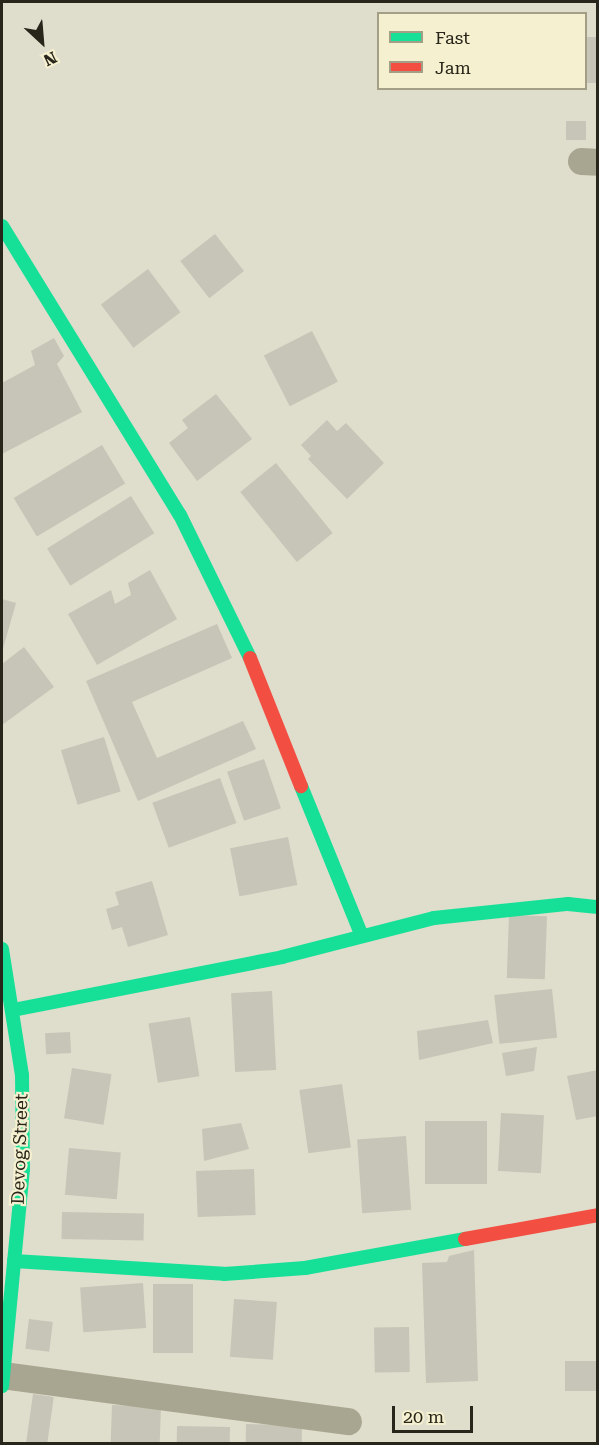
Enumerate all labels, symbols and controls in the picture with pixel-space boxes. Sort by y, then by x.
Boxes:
north arrow [12,12,72,72]
legend [377,12,587,90]
text: Fast [435,27,470,48]
text: N [40,47,60,70]
text: Jam [435,57,471,78]
street label: Devog Street [7,1093,33,1205]
scale bar [395,1394,476,1432]
text: 20 m [403,1406,444,1427]

